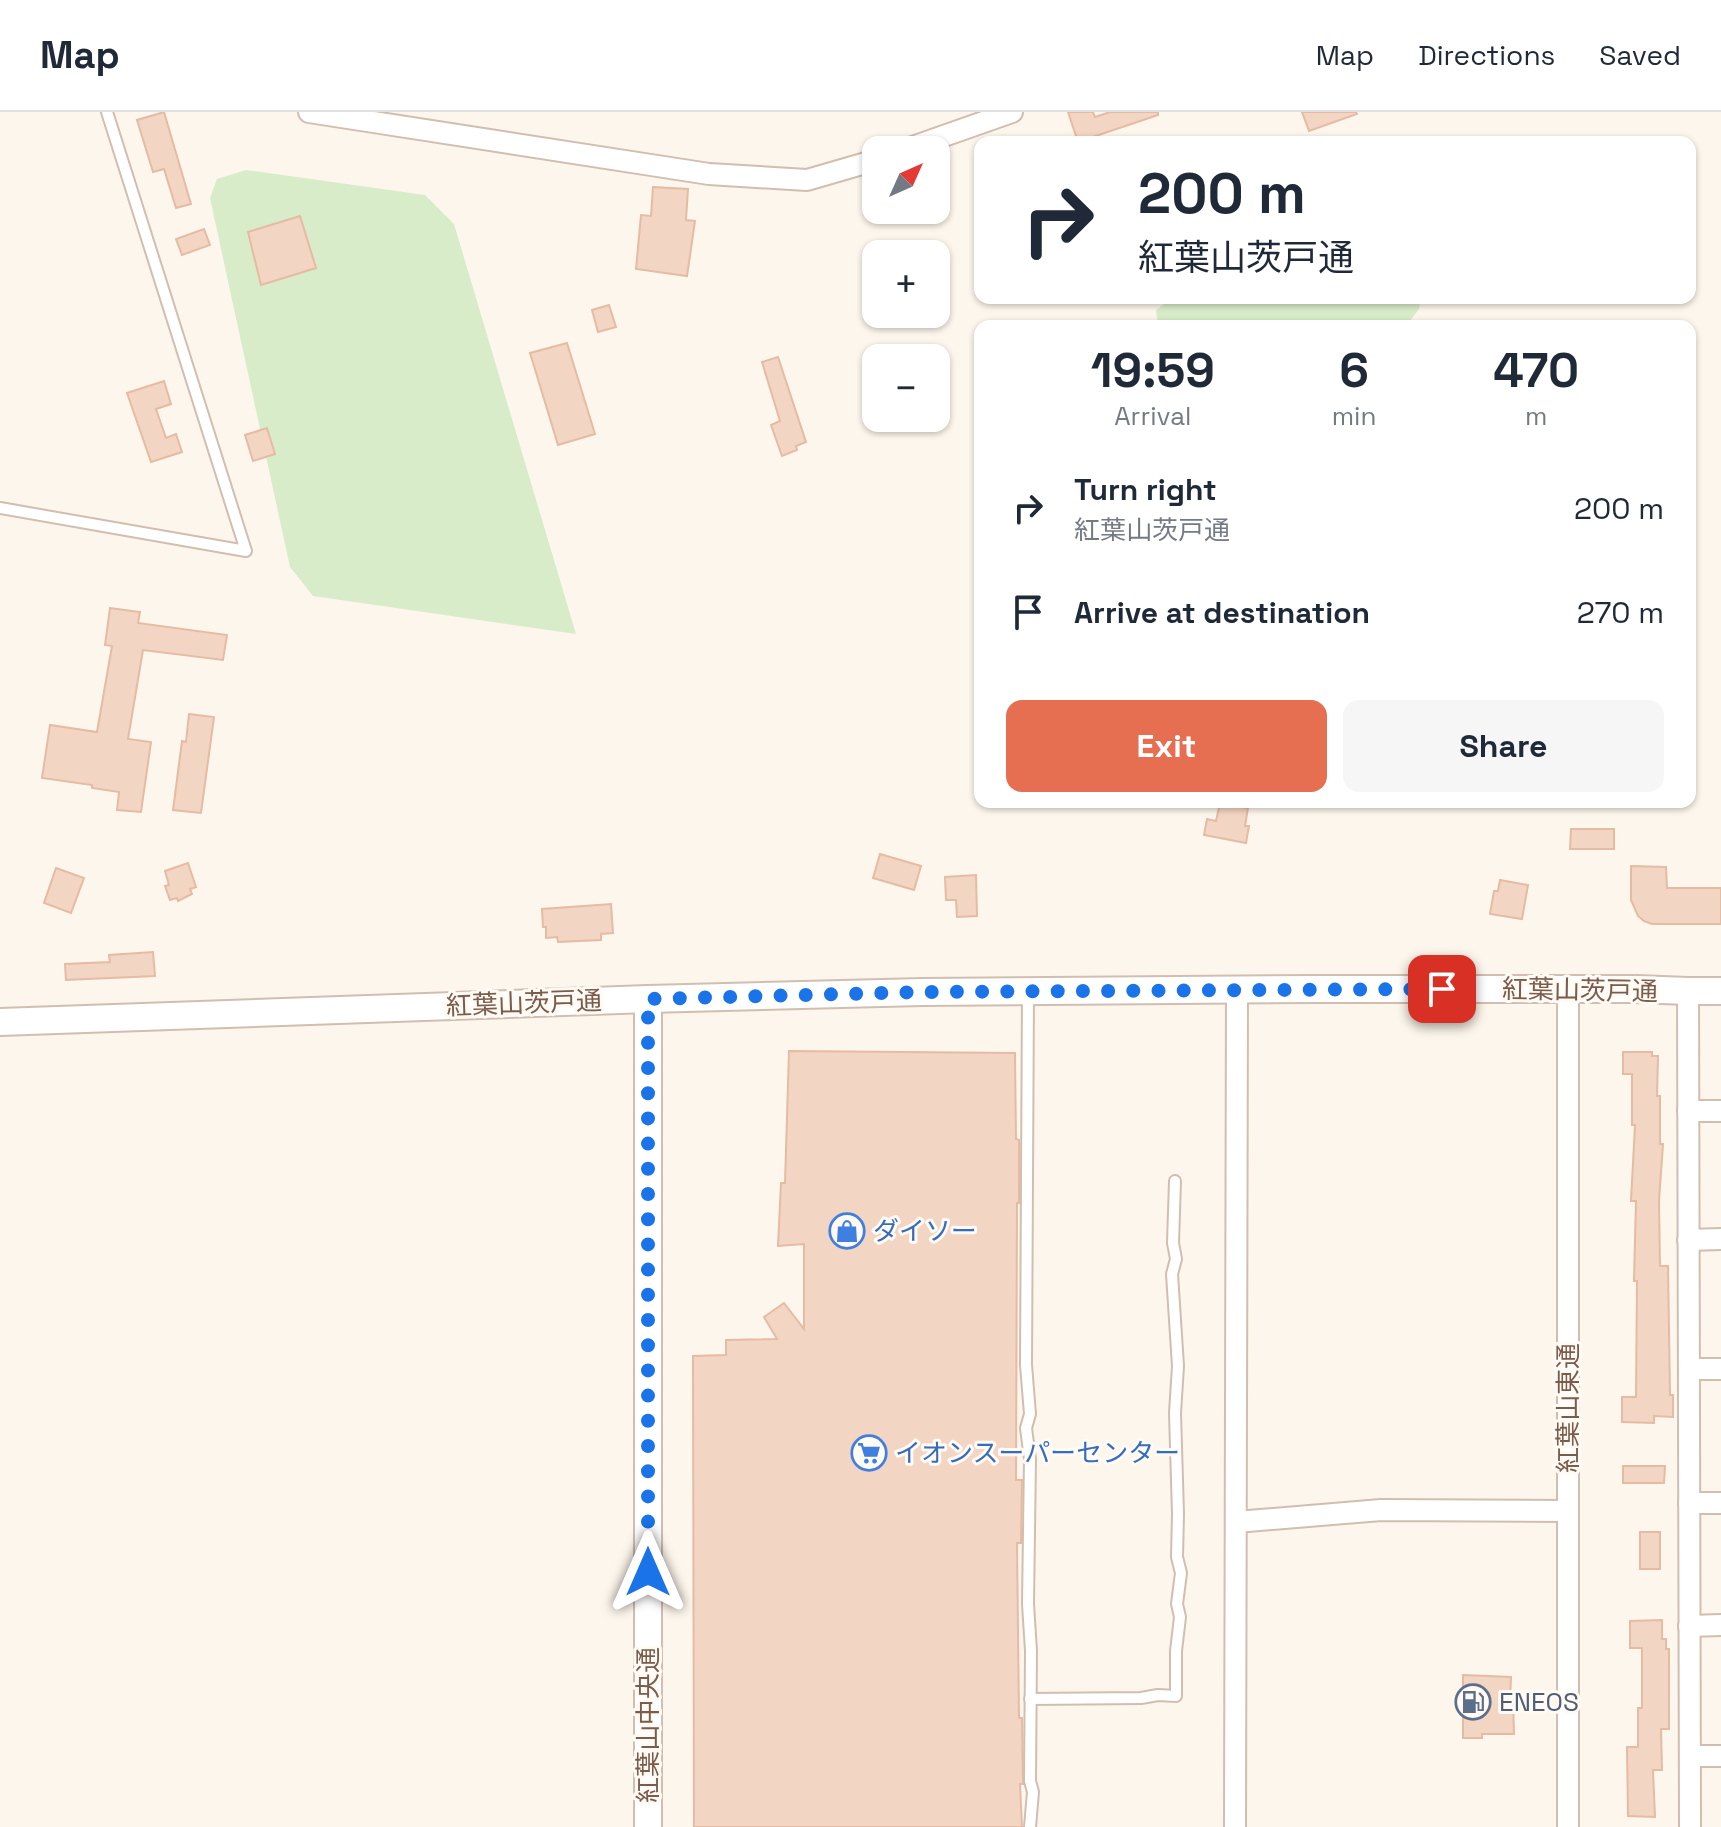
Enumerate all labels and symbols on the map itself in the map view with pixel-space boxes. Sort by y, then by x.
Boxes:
north arrow [862,136,950,224]
pin [1408,955,1476,1023]
street label: 紅葉山茨戸通 [1502,972,1658,1008]
street label: 紅葉山茨戸通 [445,983,603,1023]
shop icon: ダイソー [828,1212,866,1250]
place label: ダイソー [873,1214,977,1248]
street label: 紅葉山東通 [1551,1343,1585,1473]
supermarket icon: イオンスーパーセンター [850,1434,888,1472]
place label: イオンスーパーセンター [895,1436,1180,1470]
position arrow [606,1530,690,1614]
street label: 紅葉山中央通 [631,1647,665,1803]
fuel station icon: ENEOS [1454,1683,1492,1721]
place label: ENEOS [1499,1685,1579,1719]

